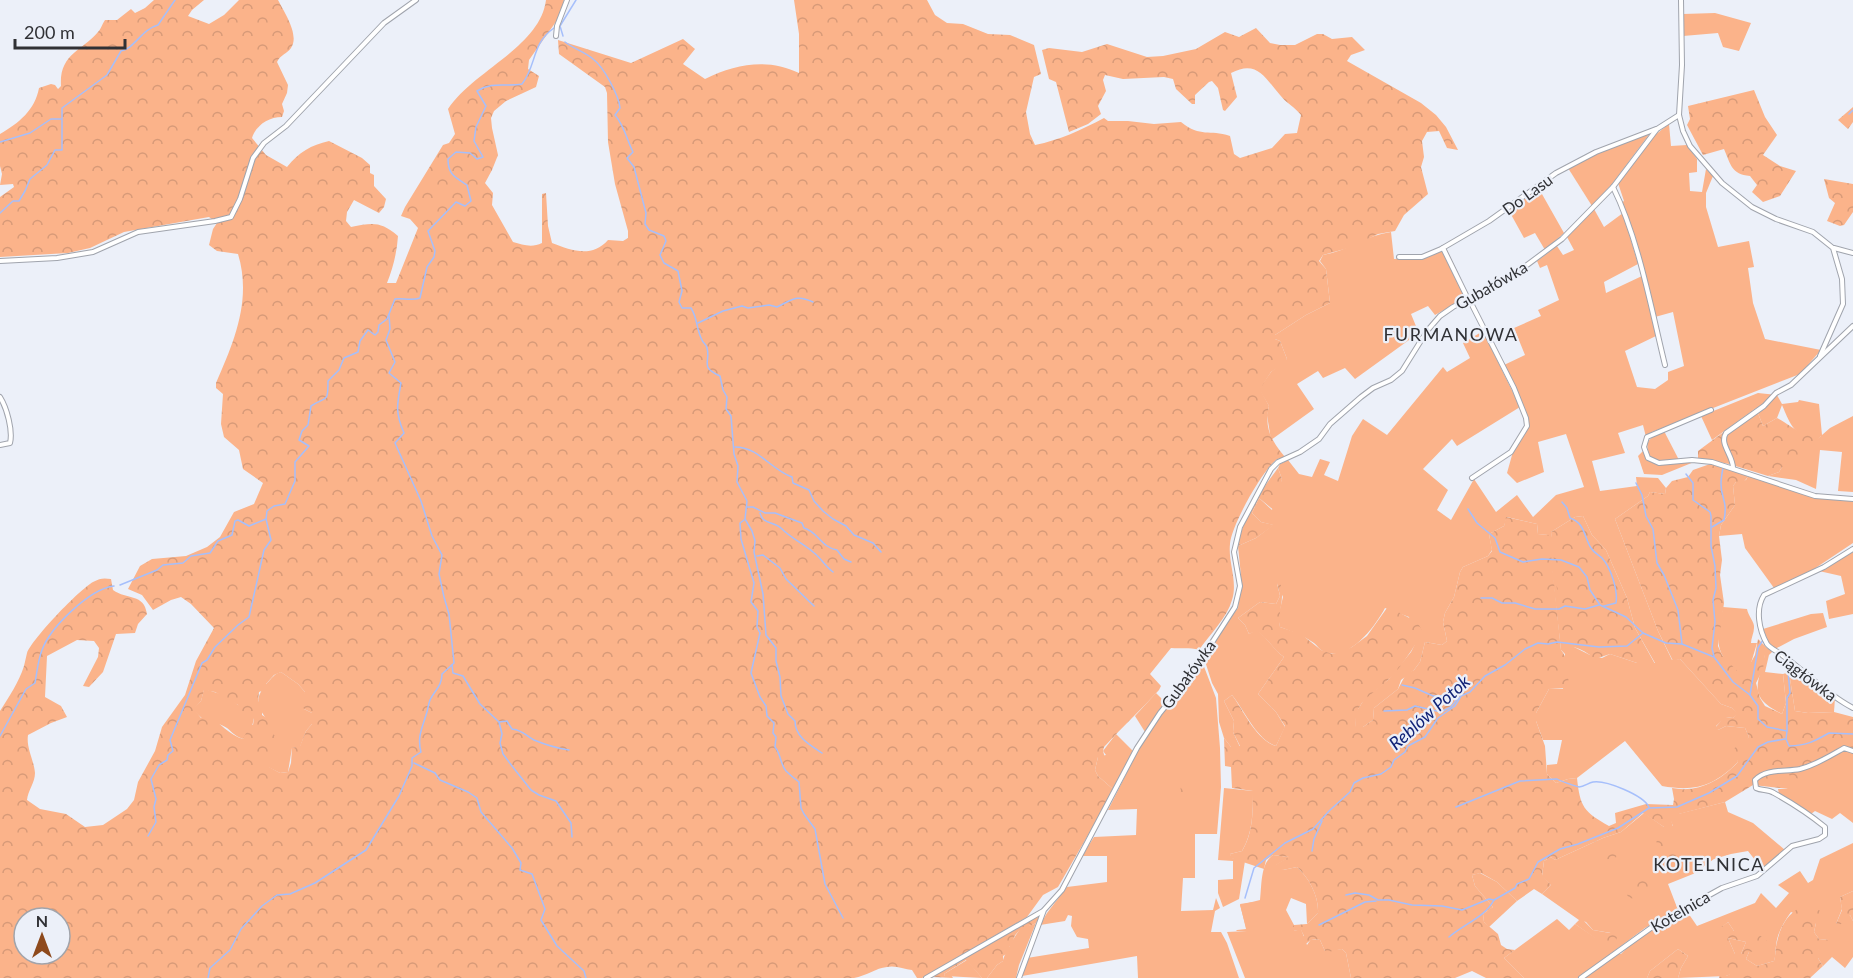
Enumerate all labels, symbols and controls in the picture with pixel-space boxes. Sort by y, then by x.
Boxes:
scale bar [15,12,124,50]
text: 200 m [24,21,75,43]
street label: Do Lasu [1498,169,1556,219]
street label: Gubałówka [1452,257,1530,313]
district label: FURMANOWA [1383,323,1519,345]
street label: Gubałówka [1157,636,1219,712]
street label: Ciągłówka [1771,645,1841,705]
water label: Reblów Potok [1384,670,1474,754]
district label: KOTELNICA [1653,853,1765,875]
street label: Kotelnica [1647,886,1713,936]
north arrow [12,906,72,966]
text: N [36,911,48,930]

